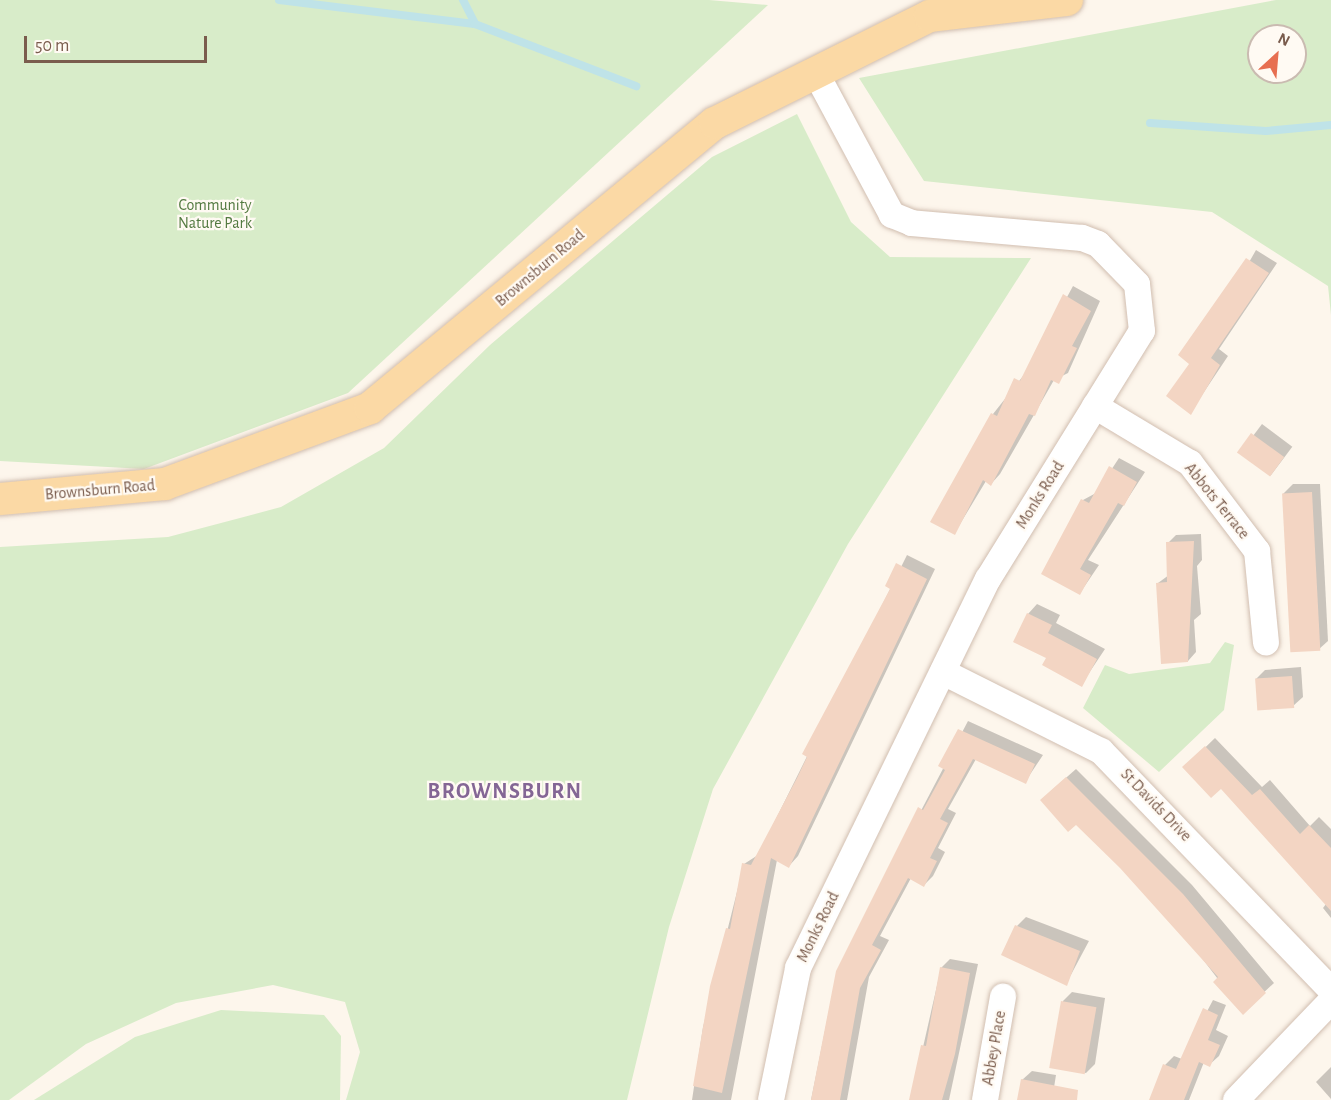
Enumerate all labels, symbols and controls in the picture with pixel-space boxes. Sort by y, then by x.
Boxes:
scale bar [27,24,210,62]
north arrow [1247,24,1307,84]
text: N [1276,30,1293,49]
text: 50 m [35,37,69,55]
park label: Community Nature Park [178,195,252,233]
street label: Brownsburn Road [492,225,588,311]
street label: Monks Road [1012,458,1068,532]
street label: Abbots Terrace [1180,459,1254,543]
street label: Brownsburn Road [44,476,156,504]
street label: St Davids Drive [1117,765,1195,845]
district label: BROWNSBURN [427,779,583,805]
street label: Monks Road [793,889,843,965]
street label: Abbey Place [978,1009,1010,1087]

